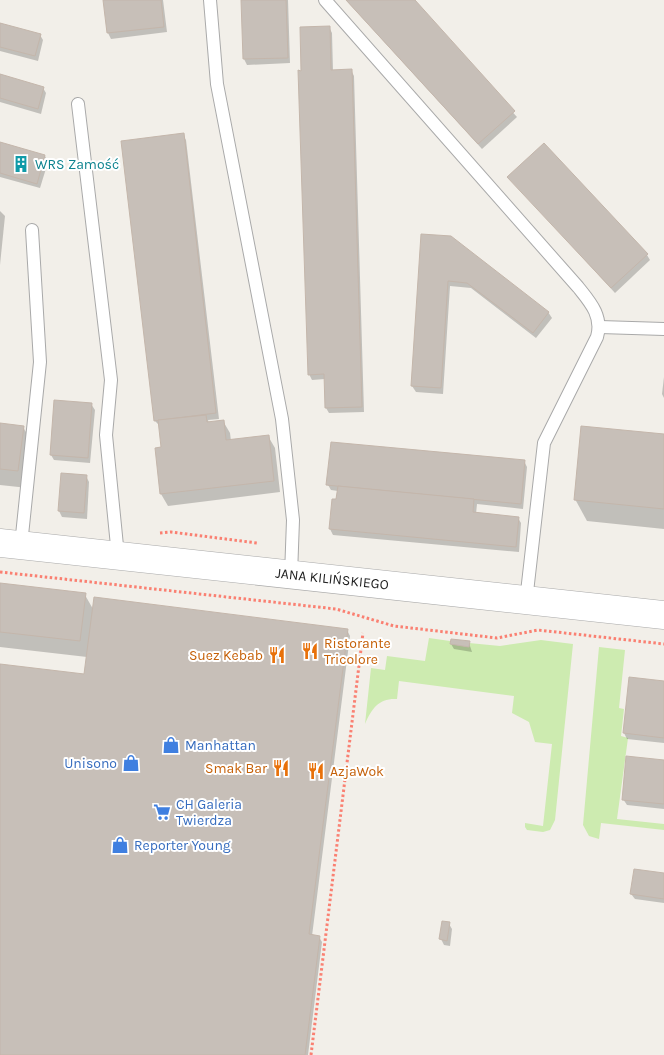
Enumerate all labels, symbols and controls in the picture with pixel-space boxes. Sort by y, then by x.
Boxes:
building icon: WRS Zamość [11,154,31,174]
place label: WRS Zamość [35,156,119,173]
street label: JANA KILIŃSKIEGO [274,564,390,593]
place label: Ristorante Tricolore [324,635,391,668]
restaurant icon: Ristorante Tricolore [300,641,320,661]
restaurant icon: Suez Kebab [267,645,287,665]
place label: Suez Kebab [189,647,263,664]
shop icon: Manhattan [161,735,181,755]
place label: Manhattan [185,737,256,754]
shop icon: Unisono [121,753,141,773]
place label: Unisono [64,755,117,772]
restaurant icon: Smak Bar [271,758,291,778]
place label: Smak Bar [205,760,268,777]
restaurant icon: AzjaWok [306,761,326,781]
place label: AzjaWok [330,763,384,780]
place label: CH Galeria Twierdza [176,796,242,829]
supermarket icon: CH Galeria Twierdza [152,802,172,822]
shop icon: Reporter Young [110,835,130,855]
place label: Reporter Young [134,837,231,854]

